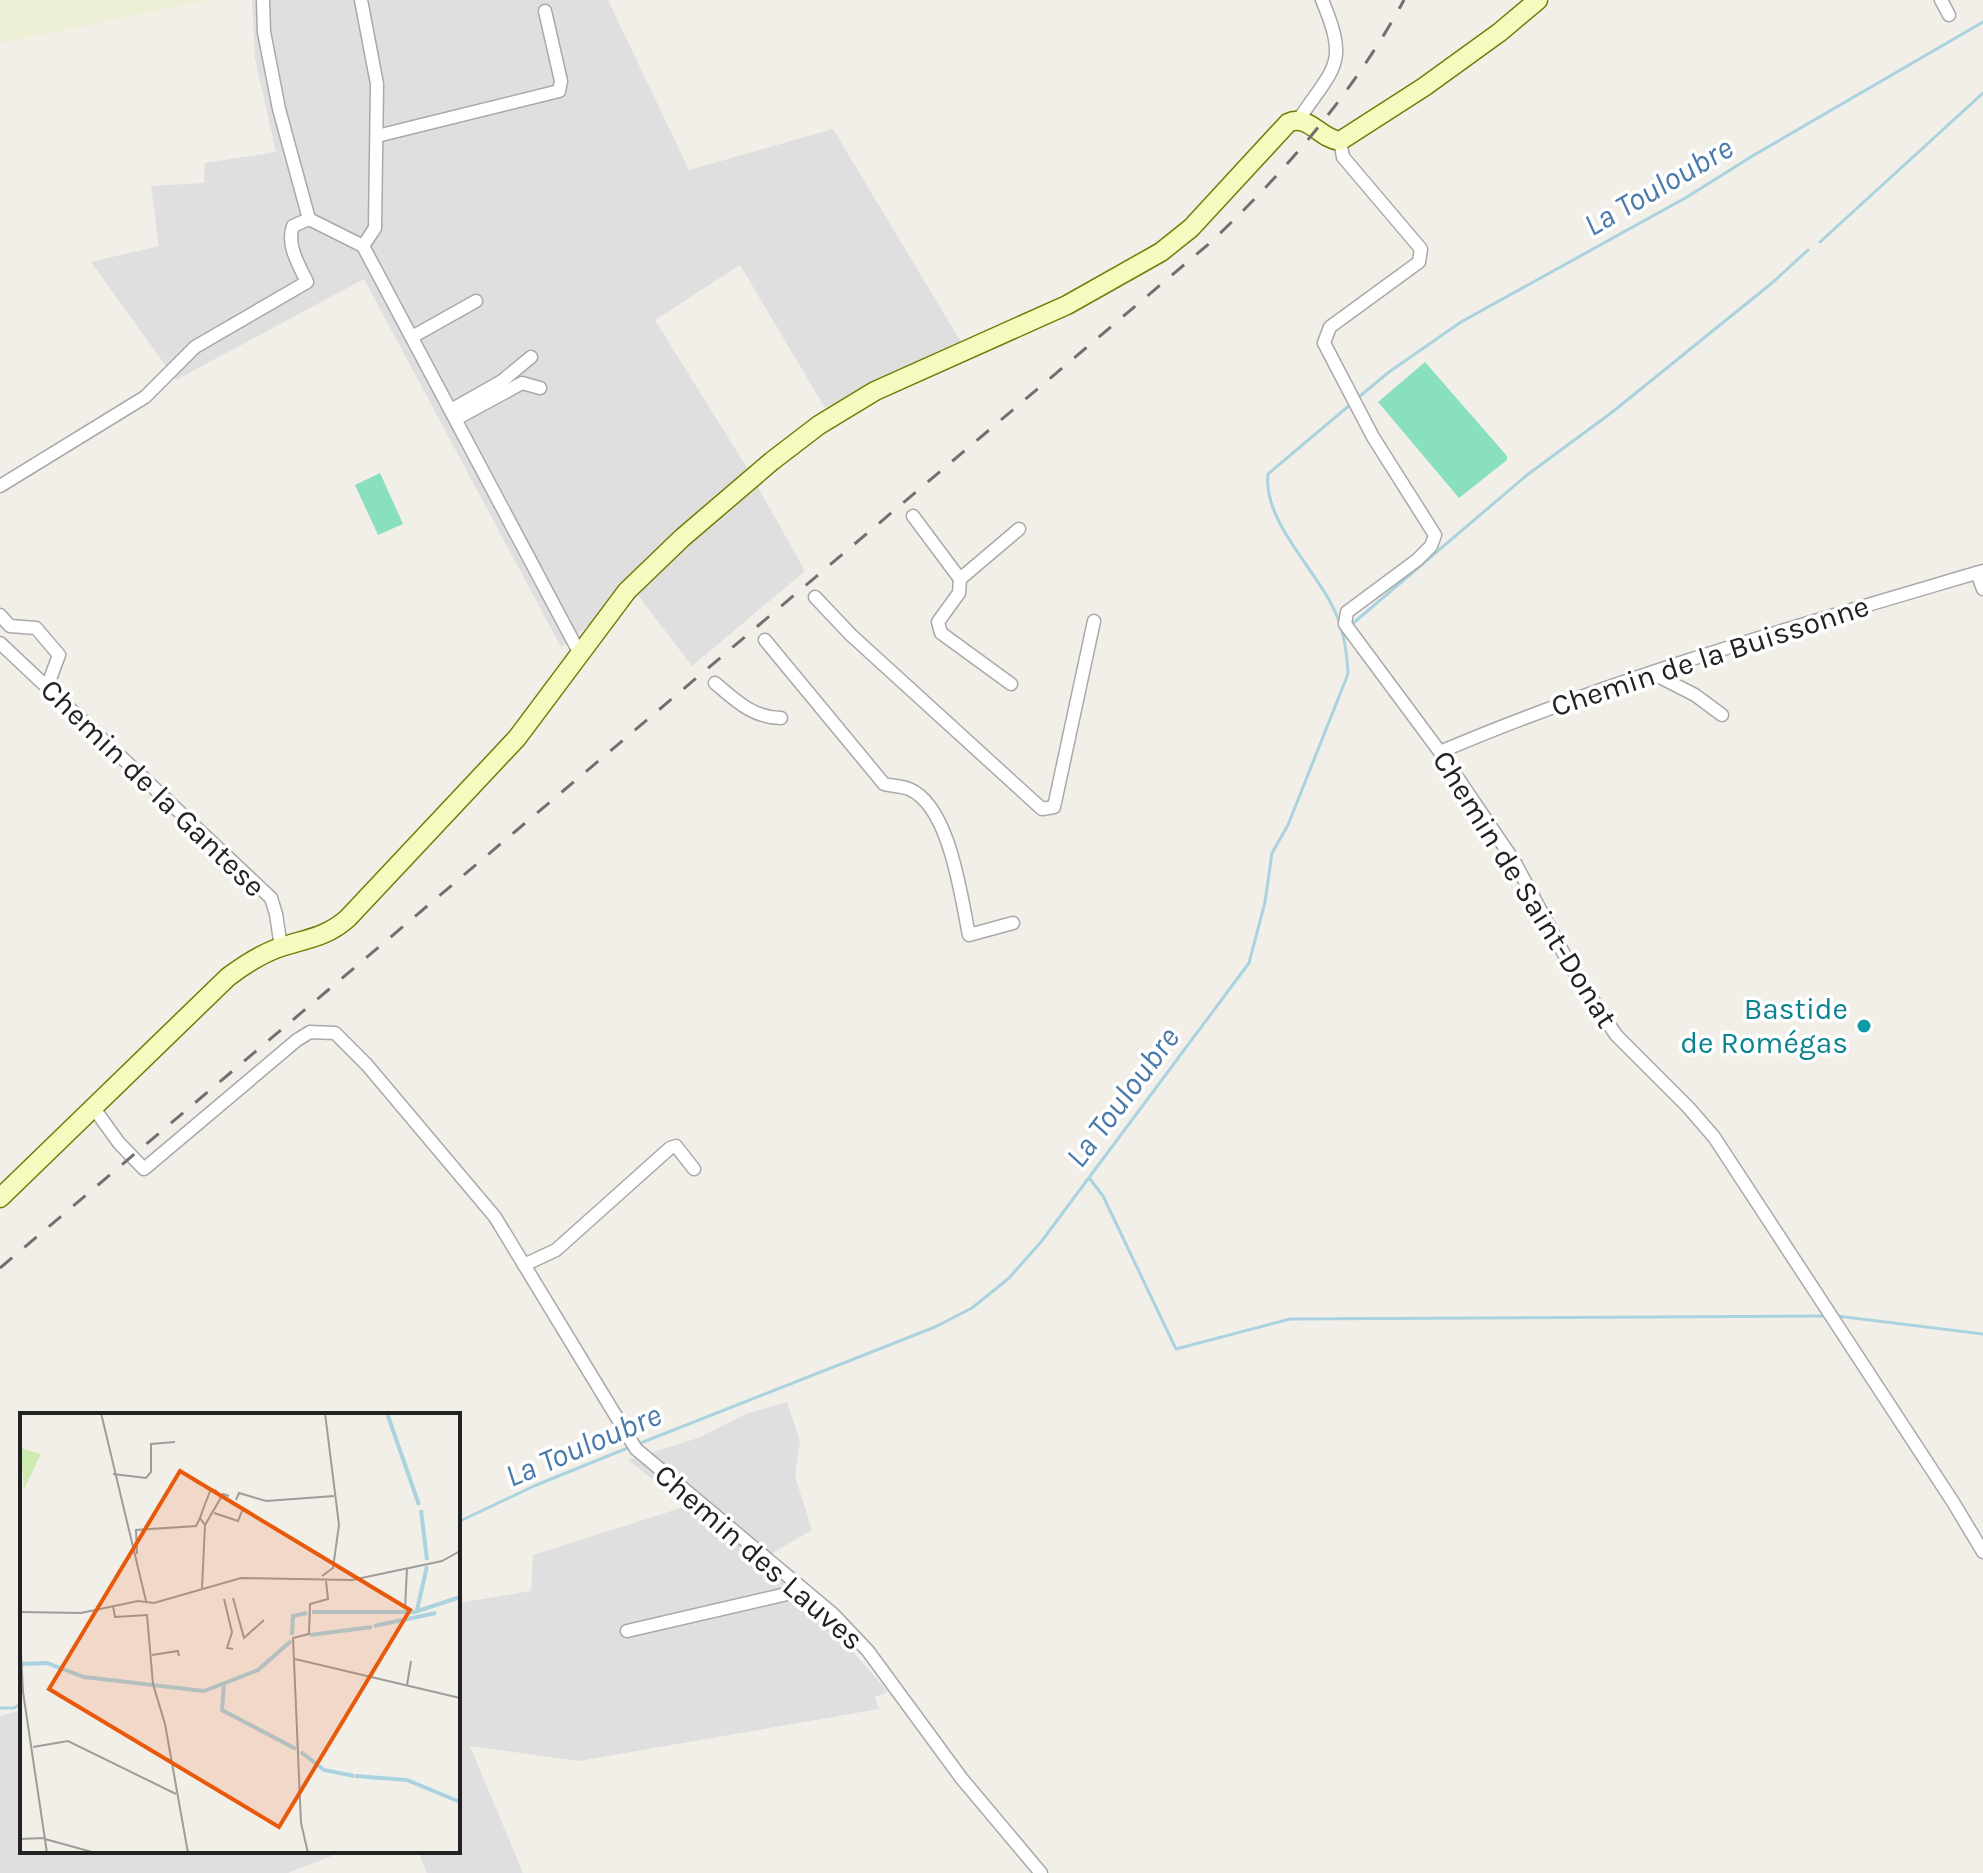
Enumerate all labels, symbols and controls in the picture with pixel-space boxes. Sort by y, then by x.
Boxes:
water label: La Touloubre [1577,129,1739,244]
street label: Chemin de la Buissonne [1547,588,1873,724]
street label: Chemin de la Gantese [33,671,273,905]
street label: Chemin de Saint-Donat [1425,744,1625,1034]
place label: Bastide de Romégas [1680,991,1848,1061]
marker: Bastide de Romégas [1855,1017,1873,1035]
water label: La Touloubre [1058,1020,1187,1175]
water label: La Touloubre [500,1396,667,1495]
inset map [20,1413,460,1853]
street label: Chemin des Lauves [647,1456,871,1658]

